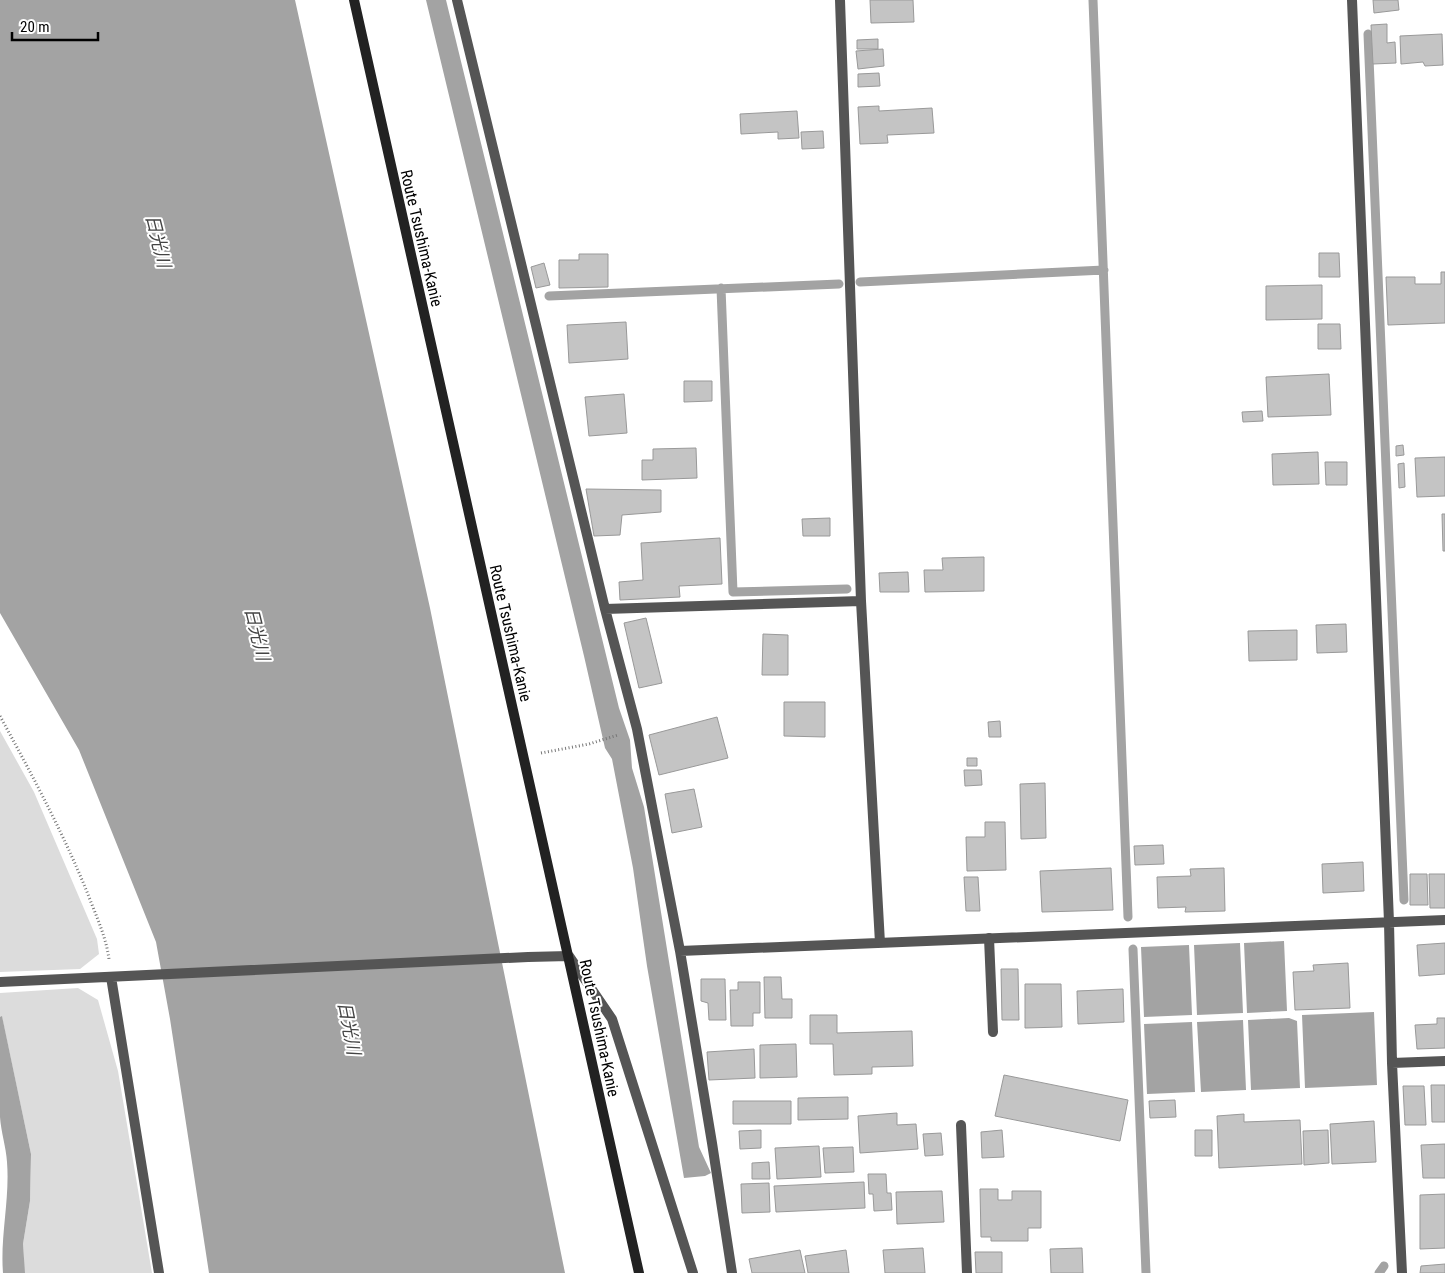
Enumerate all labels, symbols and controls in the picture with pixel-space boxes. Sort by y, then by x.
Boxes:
scale bar [12,10,99,42]
text: 20 m [20,18,50,36]
street label: Route Tsushima-Kanie [397,168,447,308]
water label: 日光川 [142,212,176,272]
street label: Route Tsushima-Kanie [486,563,536,703]
water label: 日光川 [241,605,275,665]
street label: Route Tsushima-Kanie [576,958,623,1099]
water label: 日光川 [334,999,365,1058]

